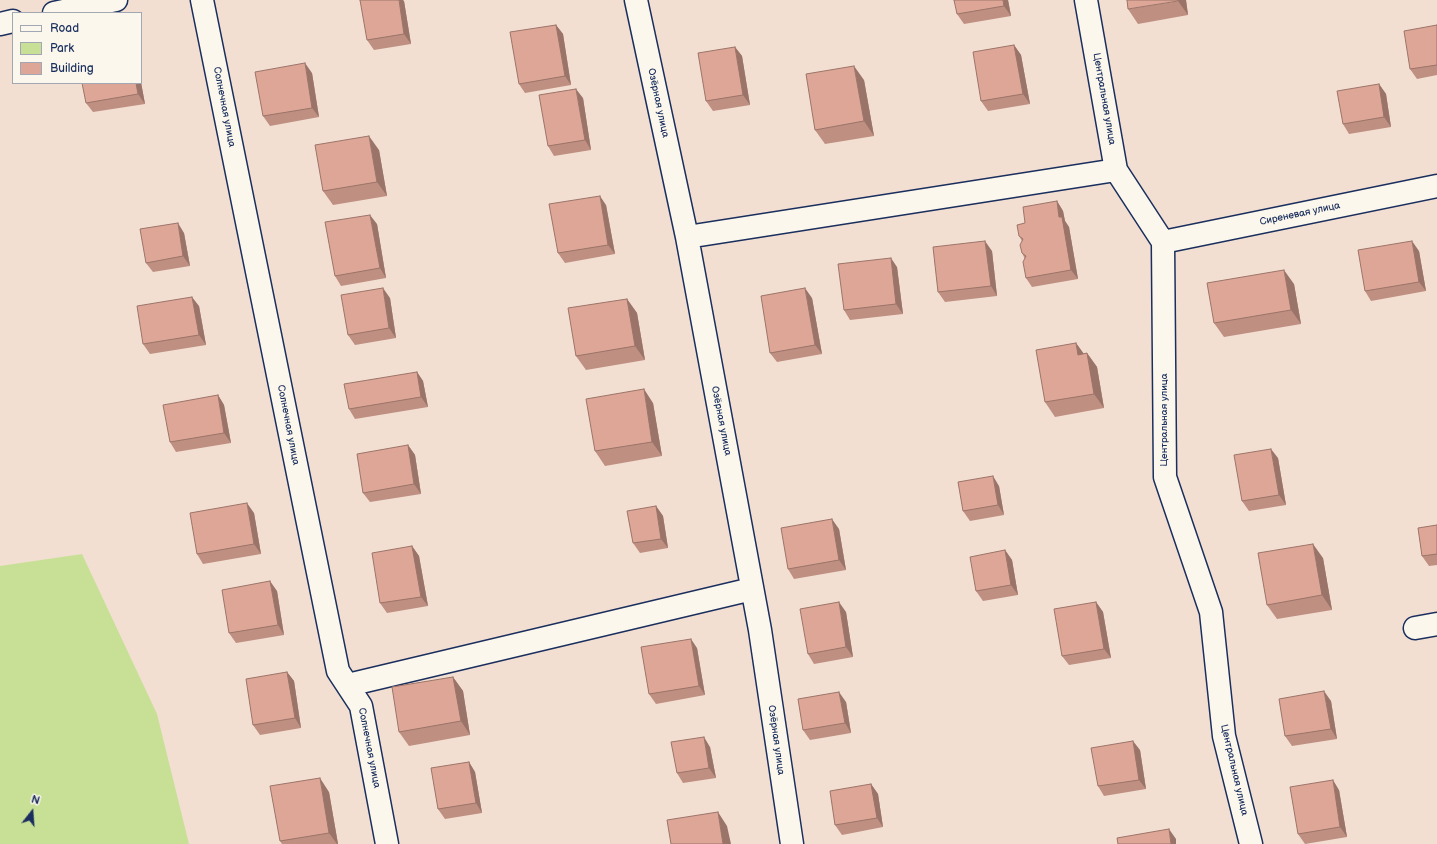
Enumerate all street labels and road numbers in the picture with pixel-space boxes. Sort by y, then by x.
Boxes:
street label: Центральная улица [1090,52,1118,146]
street label: Солнечная улица [210,66,238,148]
street label: Озёрная улица [645,67,671,139]
street label: Сиреневая улица [1259,200,1341,228]
street label: Центральная улица [1158,373,1170,467]
street label: Солнечная улица [274,384,302,466]
street label: Озёрная улица [708,385,734,457]
street label: Озёрная улица [765,704,787,776]
street label: Солнечная улица [355,707,383,789]
street label: Центральная улица [1218,723,1250,817]

